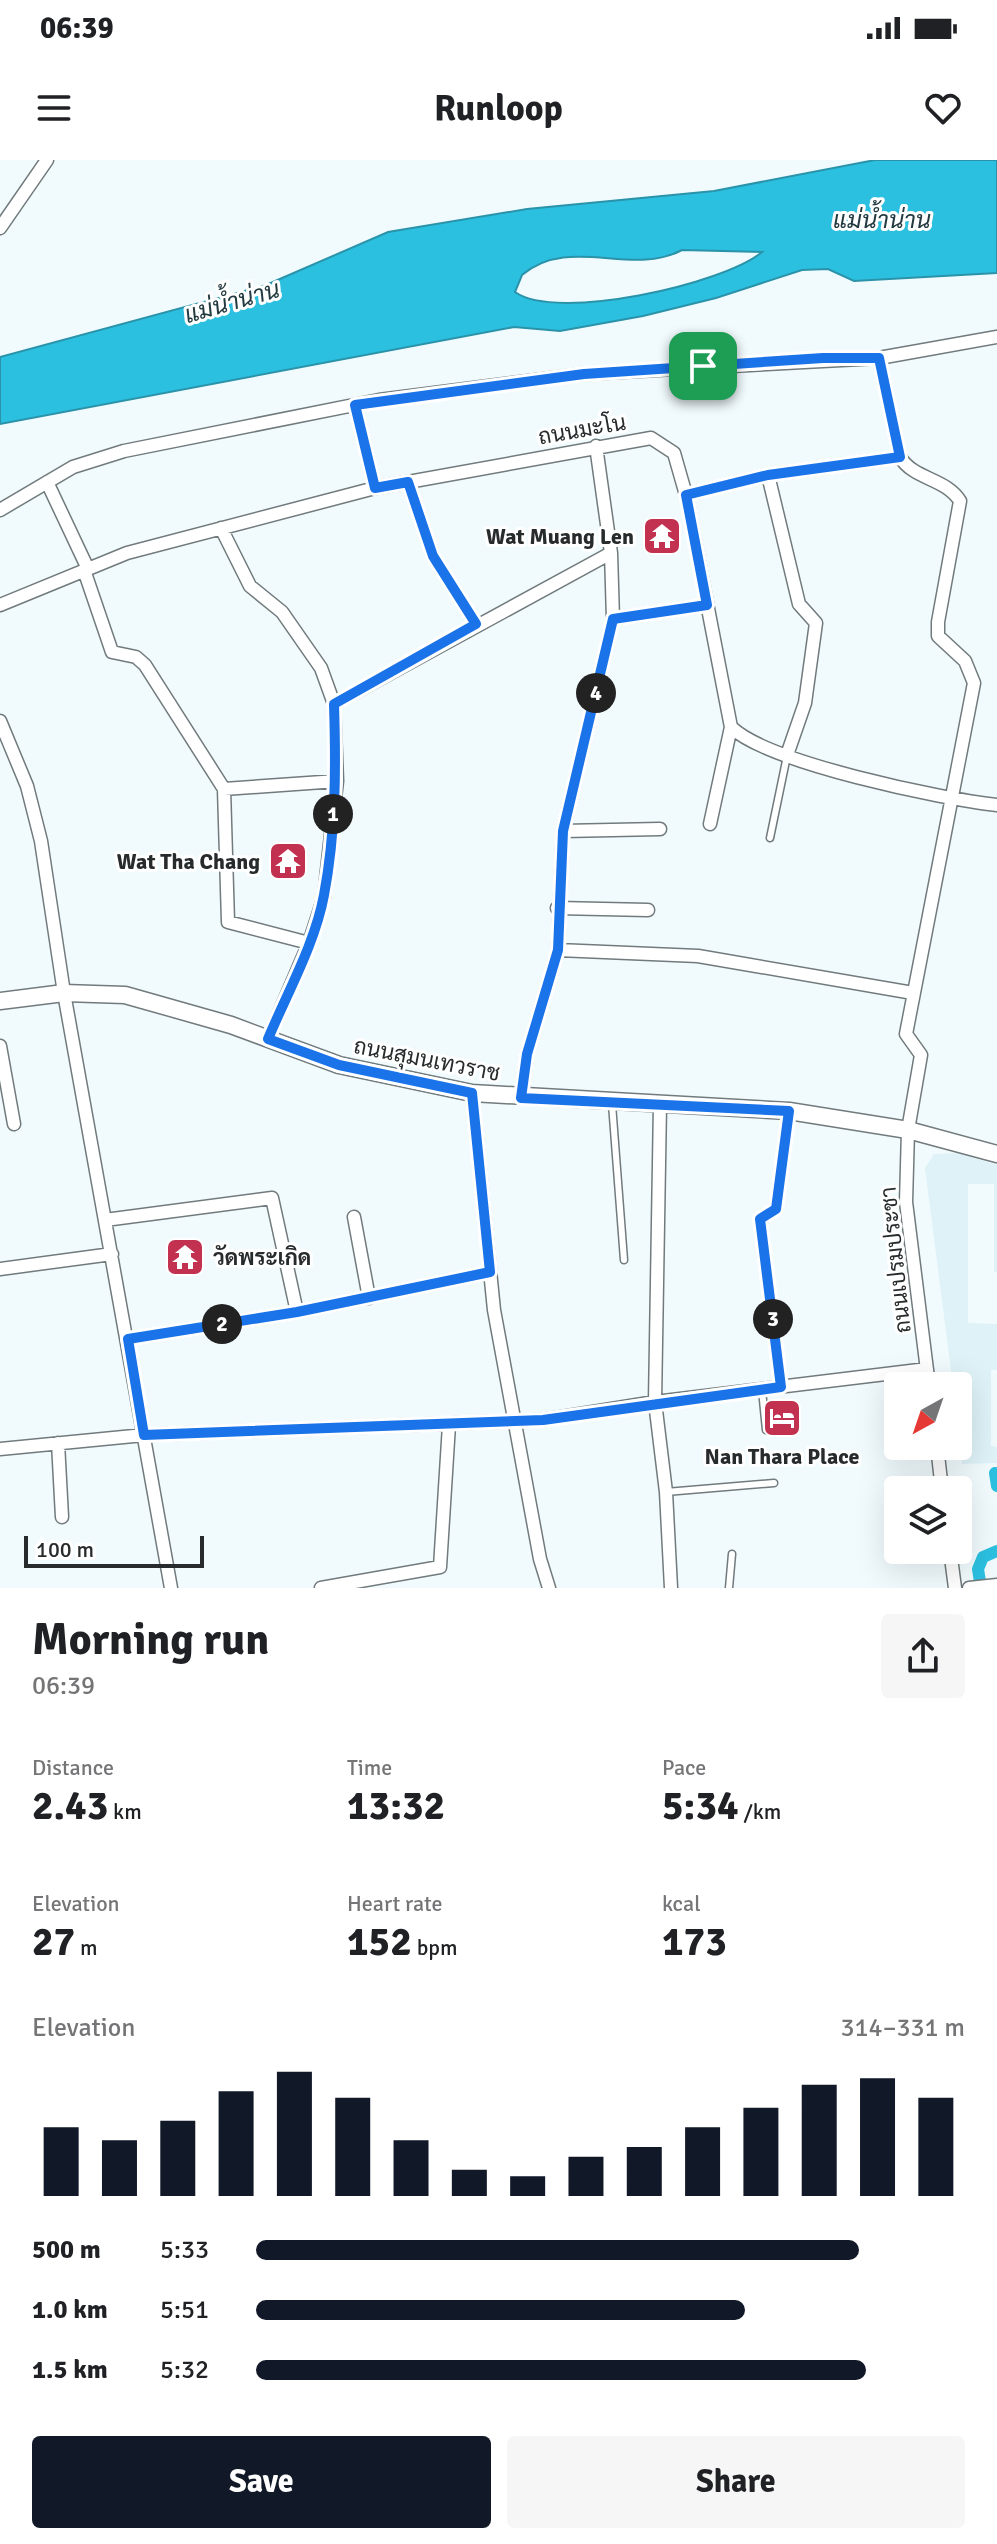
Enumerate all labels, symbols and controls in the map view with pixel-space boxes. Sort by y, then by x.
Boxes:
text: 06:39 [40,10,114,47]
icon: menu [32,86,76,130]
text: Runloop [434,86,563,131]
icon: heart [921,86,965,130]
water label: แม่น้ำน่าน [833,200,931,235]
water label: แม่น้ำน่าน [179,269,283,330]
pin [669,332,737,400]
icon: arrive [681,344,725,388]
street label: ถนนมะโน [536,408,628,450]
temple icon: Wat Muang Len [641,515,683,557]
place label: Wat Muang Len [486,523,634,550]
pin: 4 [576,673,616,713]
text: 4 [590,679,602,706]
pin: 1 [313,794,353,834]
text: 1 [327,800,339,827]
temple icon: Wat Tha Chang [267,840,309,882]
place label: Wat Tha Chang [117,848,260,875]
street label: ถนนสุมนเทวราช [351,1032,502,1089]
street label: ถนนเปรมประชา [874,1185,917,1334]
temple icon: วัดพระเกิด [164,1236,206,1278]
place label: วัดพระเกิด [213,1244,311,1271]
pin: 3 [753,1299,793,1339]
pin: 2 [202,1304,242,1344]
text: 3 [767,1305,779,1332]
text: 2 [216,1310,228,1337]
north arrow [884,1372,972,1460]
map controls [884,1372,972,1564]
hotel icon: Nan Thara Place [761,1397,803,1439]
place label: Nan Thara Place [705,1443,859,1470]
button: layers [884,1476,972,1564]
scale bar [24,1532,204,1568]
text: 100 m [36,1536,94,1563]
text: Morning run [32,1613,269,1667]
button: share [881,1614,965,1698]
text: 06:39 [32,1670,95,1702]
text: Distance [32,1754,114,1781]
text: Time [347,1754,392,1781]
text: Pace [662,1754,706,1781]
text: 2.43 [32,1781,108,1831]
text: 13:32 [347,1781,445,1831]
text: 5:34 [662,1781,739,1831]
text: km [108,1798,142,1825]
text: /km [739,1798,781,1825]
text: Elevation [32,1890,120,1917]
text: Heart rate [347,1890,442,1917]
text: kcal [662,1890,701,1917]
text: 27 [32,1917,75,1967]
text: 152 [347,1917,412,1967]
text: 173 [662,1917,727,1967]
text: m [75,1934,98,1961]
text: bpm [412,1934,457,1961]
text: Elevation [32,2012,136,2044]
text: 314–331 m [841,2012,965,2044]
text: 500 m [32,2234,101,2266]
text: 5:33 [160,2234,209,2266]
text: 1.0 km [32,2294,108,2326]
text: 5:51 [160,2294,209,2326]
text: 1.5 km [32,2354,108,2386]
text: 5:32 [160,2354,209,2386]
button: Save [32,2436,491,2528]
button: Share [507,2436,965,2528]

